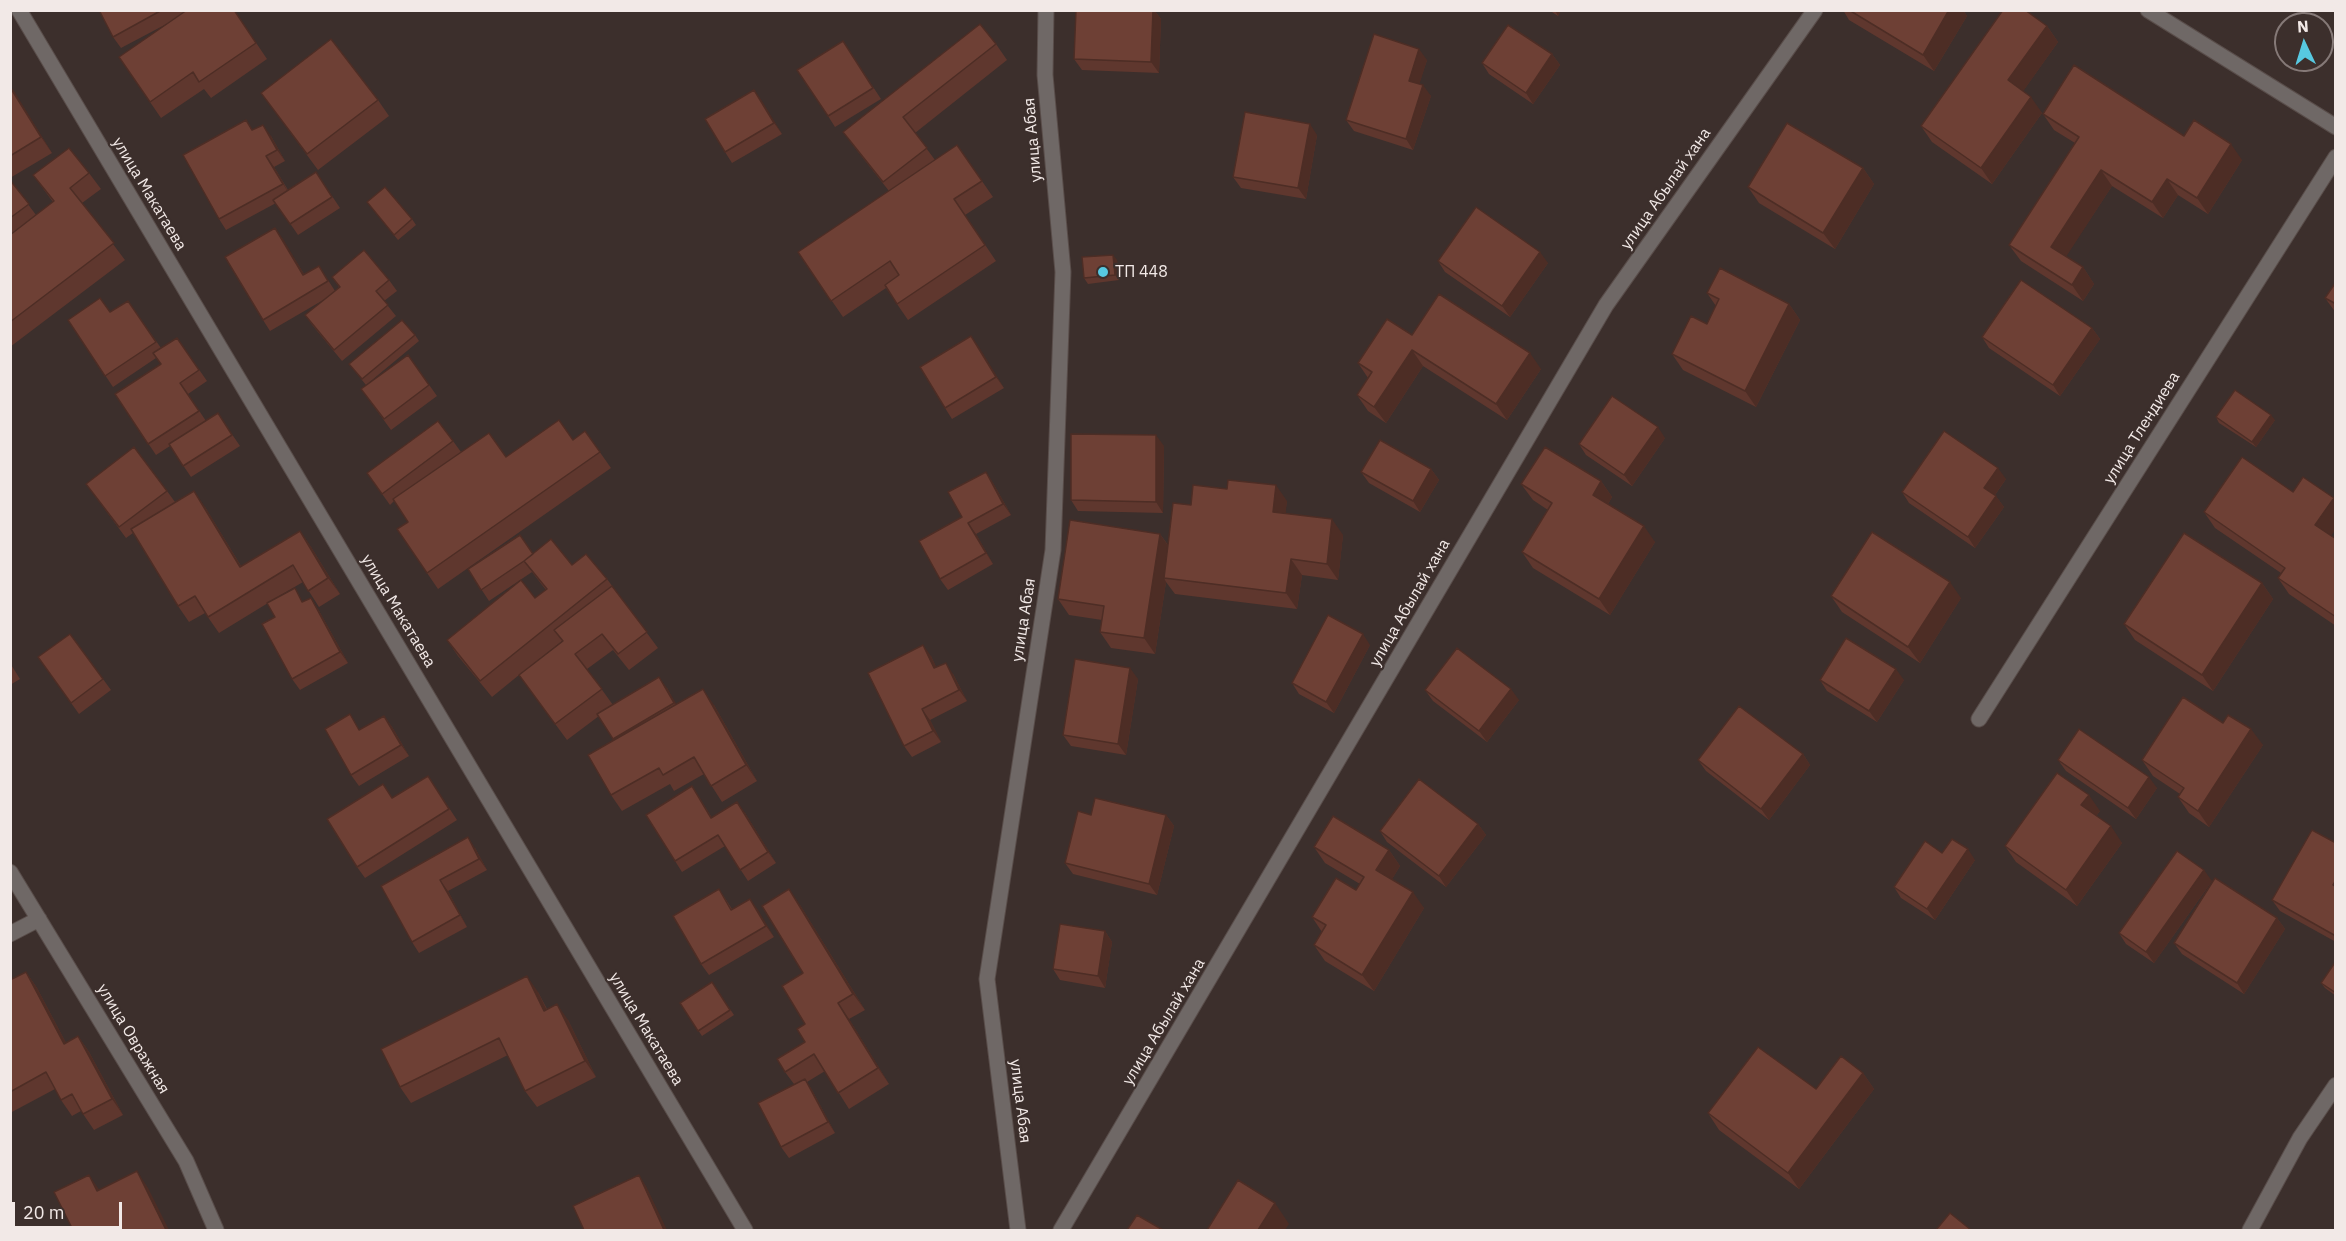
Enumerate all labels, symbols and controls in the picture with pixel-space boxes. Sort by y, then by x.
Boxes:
north arrow [2274,12,2334,72]
text: N [2296,16,2309,36]
street label: улица Абая [1020,97,1046,183]
street label: улица Абылай хана [1617,124,1715,254]
street label: улица Макатаева [108,134,190,254]
place label: ТП 448 [1115,262,1168,282]
marker: ТП 448 [1096,265,1110,279]
street label: улица Тлендиева [2100,368,2184,488]
street label: улица Абылай хана [1366,536,1454,670]
street label: улица Макатаева [357,551,439,671]
street label: улица Абая [1008,577,1040,663]
street label: улица Абылай хана [1119,955,1209,1089]
street label: улица Макатаева [605,969,687,1089]
street label: улица Овражная [93,980,173,1098]
street label: улица Абая [1005,1058,1035,1144]
scale bar [15,1190,124,1228]
text: 20 m [23,1201,65,1224]

